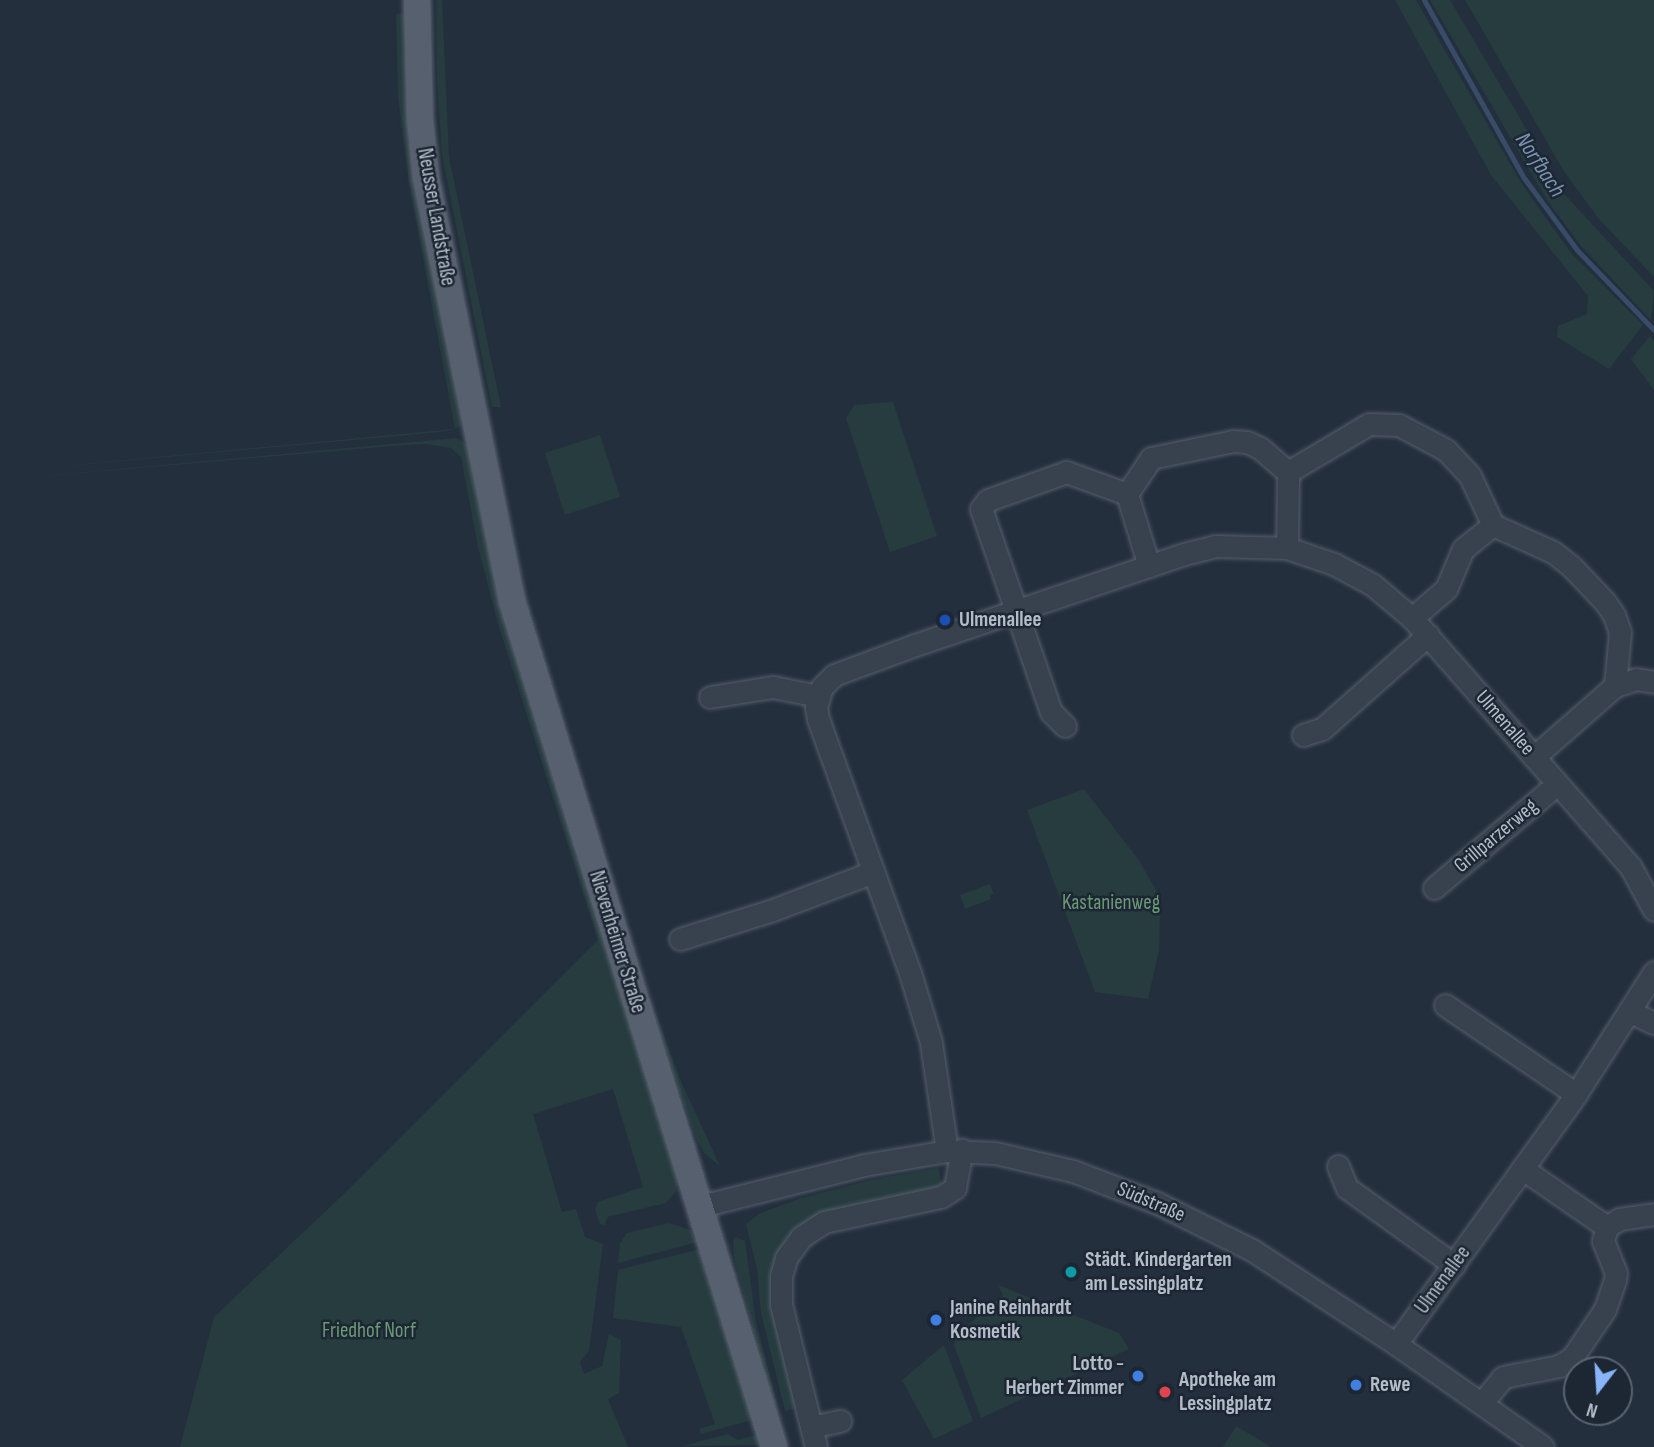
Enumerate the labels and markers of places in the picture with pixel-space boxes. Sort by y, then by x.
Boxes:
place label: Ulmenallee [959,607,1042,633]
marker: Ulmenallee [937,612,953,628]
place label: Städt. Kindergarten am Lessingplatz [1085,1247,1232,1297]
marker: Städt. Kindergarten am Lessingplatz [1063,1264,1079,1280]
place label: Janine Reinhardt Kosmetik [950,1295,1071,1345]
marker: Janine Reinhardt Kosmetik [928,1312,944,1328]
place label: Lotto - Herbert Zimmer [1005,1351,1124,1401]
place label: Apotheke am Lessingplatz [1179,1367,1276,1417]
marker: Lotto - Herbert Zimmer [1130,1368,1146,1384]
place label: Rewe [1370,1372,1410,1398]
marker: Rewe [1348,1377,1364,1393]
marker: Apotheke am Lessingplatz [1157,1384,1173,1400]

